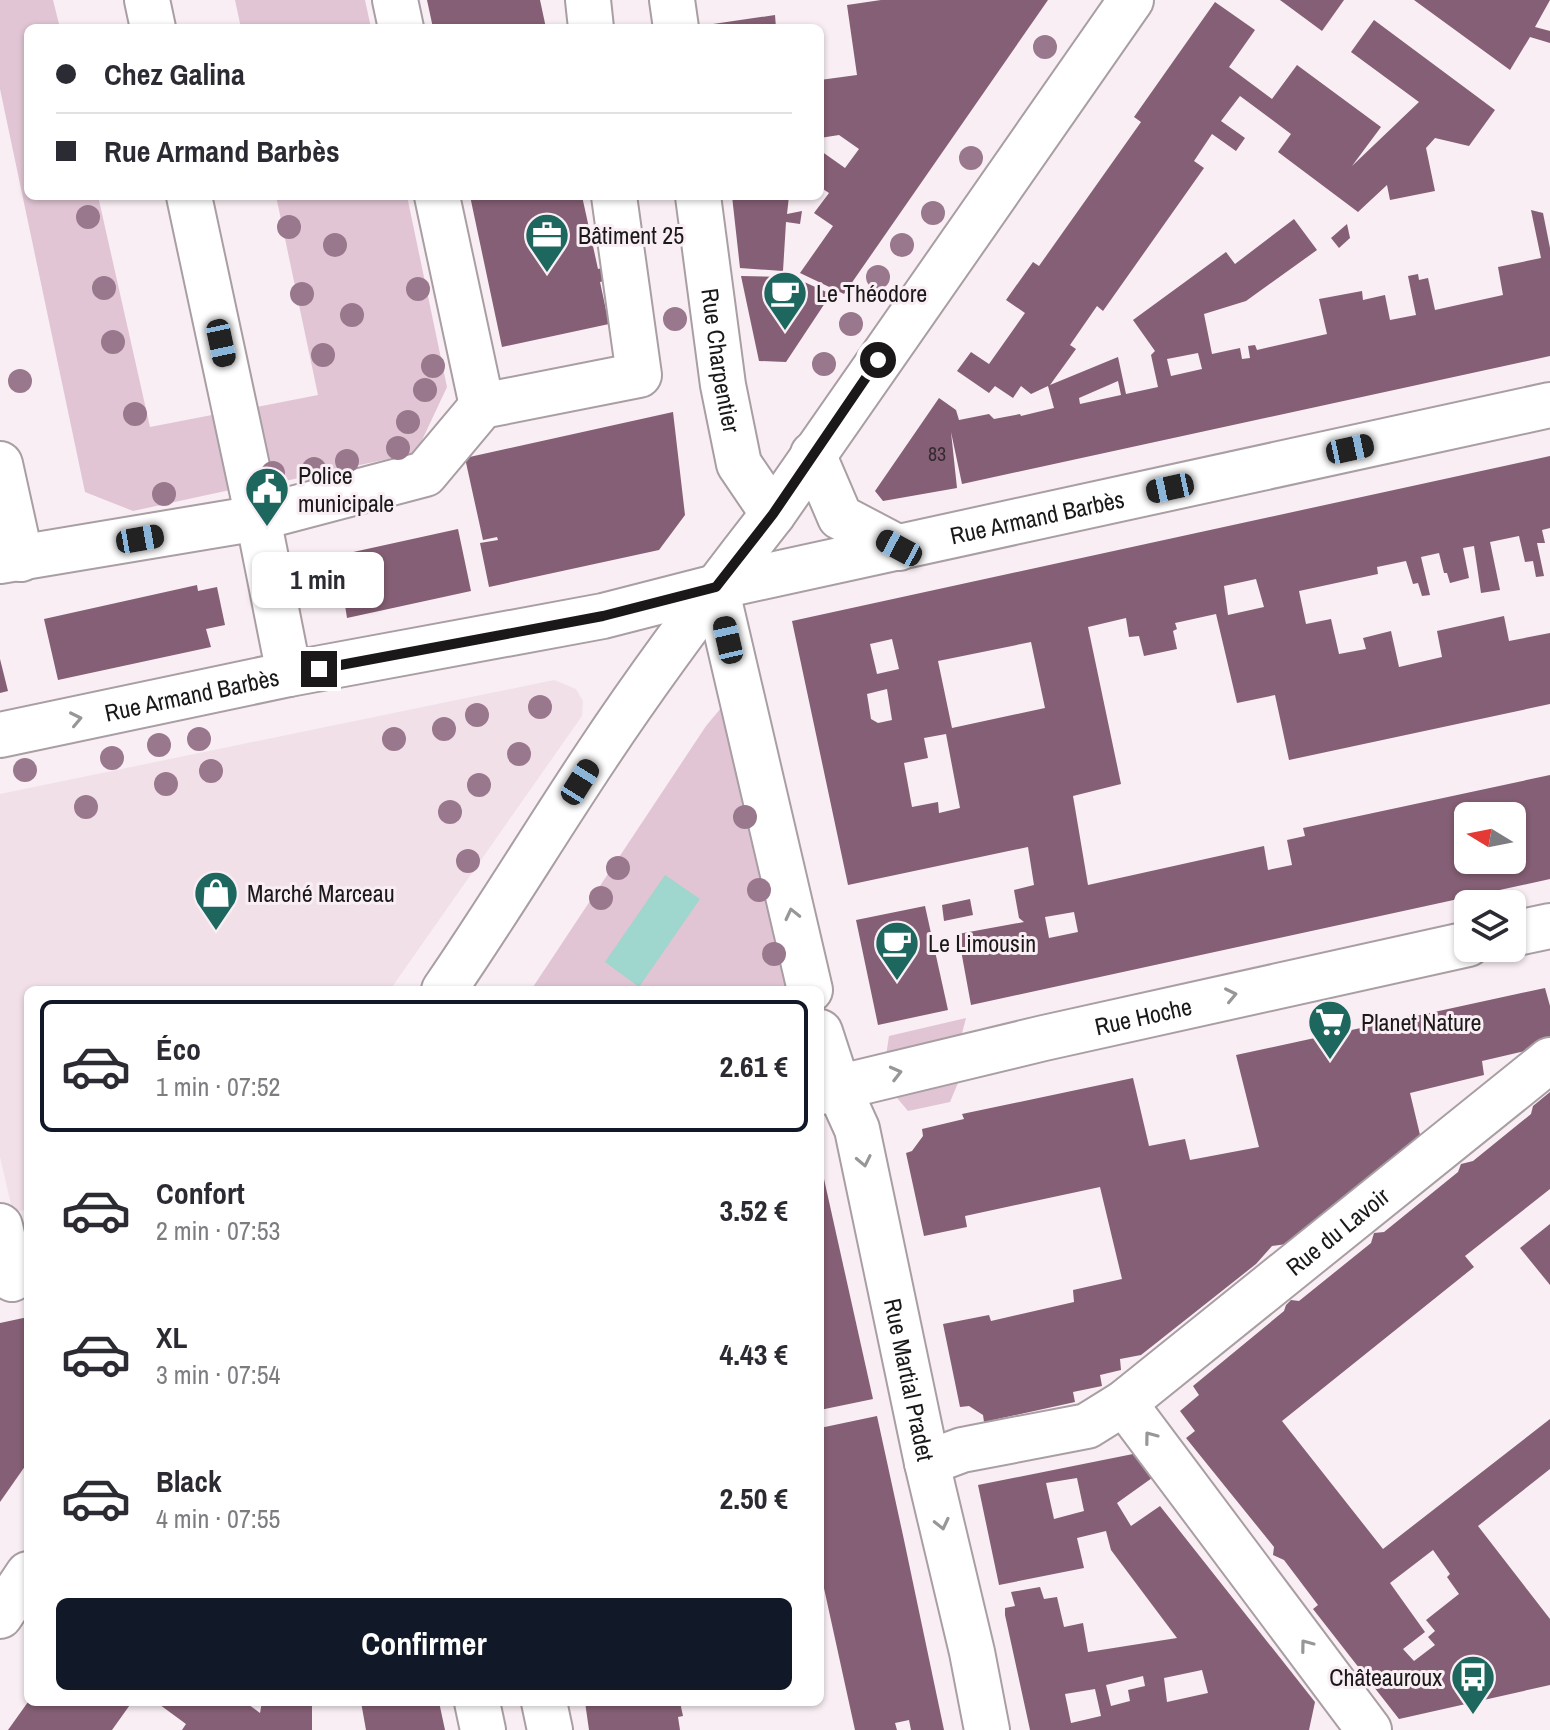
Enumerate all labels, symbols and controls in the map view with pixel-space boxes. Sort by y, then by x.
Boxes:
text: Chez Galina [104,54,245,94]
text: Rue Armand Barbès [104,131,340,171]
office icon: Bâtiment 25 [523,211,571,274]
place label: Bâtiment 25 [578,219,684,251]
cafe icon: Le Théodore [761,269,809,332]
place label: Le Théodore [816,277,927,309]
street label: Rue Charpentier [694,286,748,436]
car [204,317,238,369]
route start [860,342,896,378]
car [1324,432,1376,466]
house number: 83 [928,440,946,467]
place label: Police municipale [298,459,394,519]
public building icon: Police municipale [243,465,291,528]
car [1144,471,1196,505]
street label: Rue Armand Barbès [947,482,1127,551]
car [114,523,166,555]
car [872,526,926,570]
callout: 1 min [253,553,385,609]
text: 1 min [290,562,346,597]
car [711,614,745,666]
route end [301,651,337,687]
street label: Rue Armand Barbès [102,661,282,728]
one-way arrow [69,711,83,728]
car [557,755,603,809]
north arrow [1454,802,1526,874]
map controls [1454,802,1526,962]
shop icon: Marché Marceau [192,869,240,932]
place label: Marché Marceau [247,877,395,909]
button: layers [1454,890,1526,962]
one-way arrow [784,908,801,921]
cafe icon: Le Limousin [873,919,921,982]
place label: Le Limousin [928,927,1036,959]
one-way arrow [1223,987,1237,1004]
street label: Rue Hoche [1092,990,1195,1042]
supermarket icon: Planet Nature [1306,998,1354,1061]
place label: Planet Nature [1361,1006,1481,1038]
text: Éco [156,1029,201,1069]
icon: car [60,1030,132,1102]
text: 2.61 € [720,1046,788,1086]
one-way arrow [888,1066,902,1083]
text: 1 min · 07:52 [156,1069,280,1104]
one-way arrow [855,1153,872,1167]
text: Confort [156,1173,245,1213]
icon: car [60,1174,132,1246]
street label: Rue du Lavoir [1279,1180,1396,1283]
text: 3.52 € [720,1190,788,1230]
text: 2 min · 07:53 [156,1213,280,1248]
street label: Rue Martial Pradet [877,1295,942,1464]
text: XL [156,1317,187,1357]
icon: car [60,1318,132,1390]
text: 4.43 € [720,1334,788,1374]
text: 3 min · 07:54 [156,1357,280,1392]
one-way arrow [1145,1431,1159,1446]
text: Black [156,1461,222,1501]
icon: car [60,1462,132,1534]
text: 2.50 € [720,1478,788,1518]
text: 4 min · 07:55 [156,1501,280,1536]
one-way arrow [932,1517,949,1531]
button: Confirmer [56,1598,792,1690]
one-way arrow [1301,1639,1315,1654]
bus stop icon: Châteauroux [1449,1653,1497,1716]
place label: Châteauroux [1329,1661,1442,1693]

